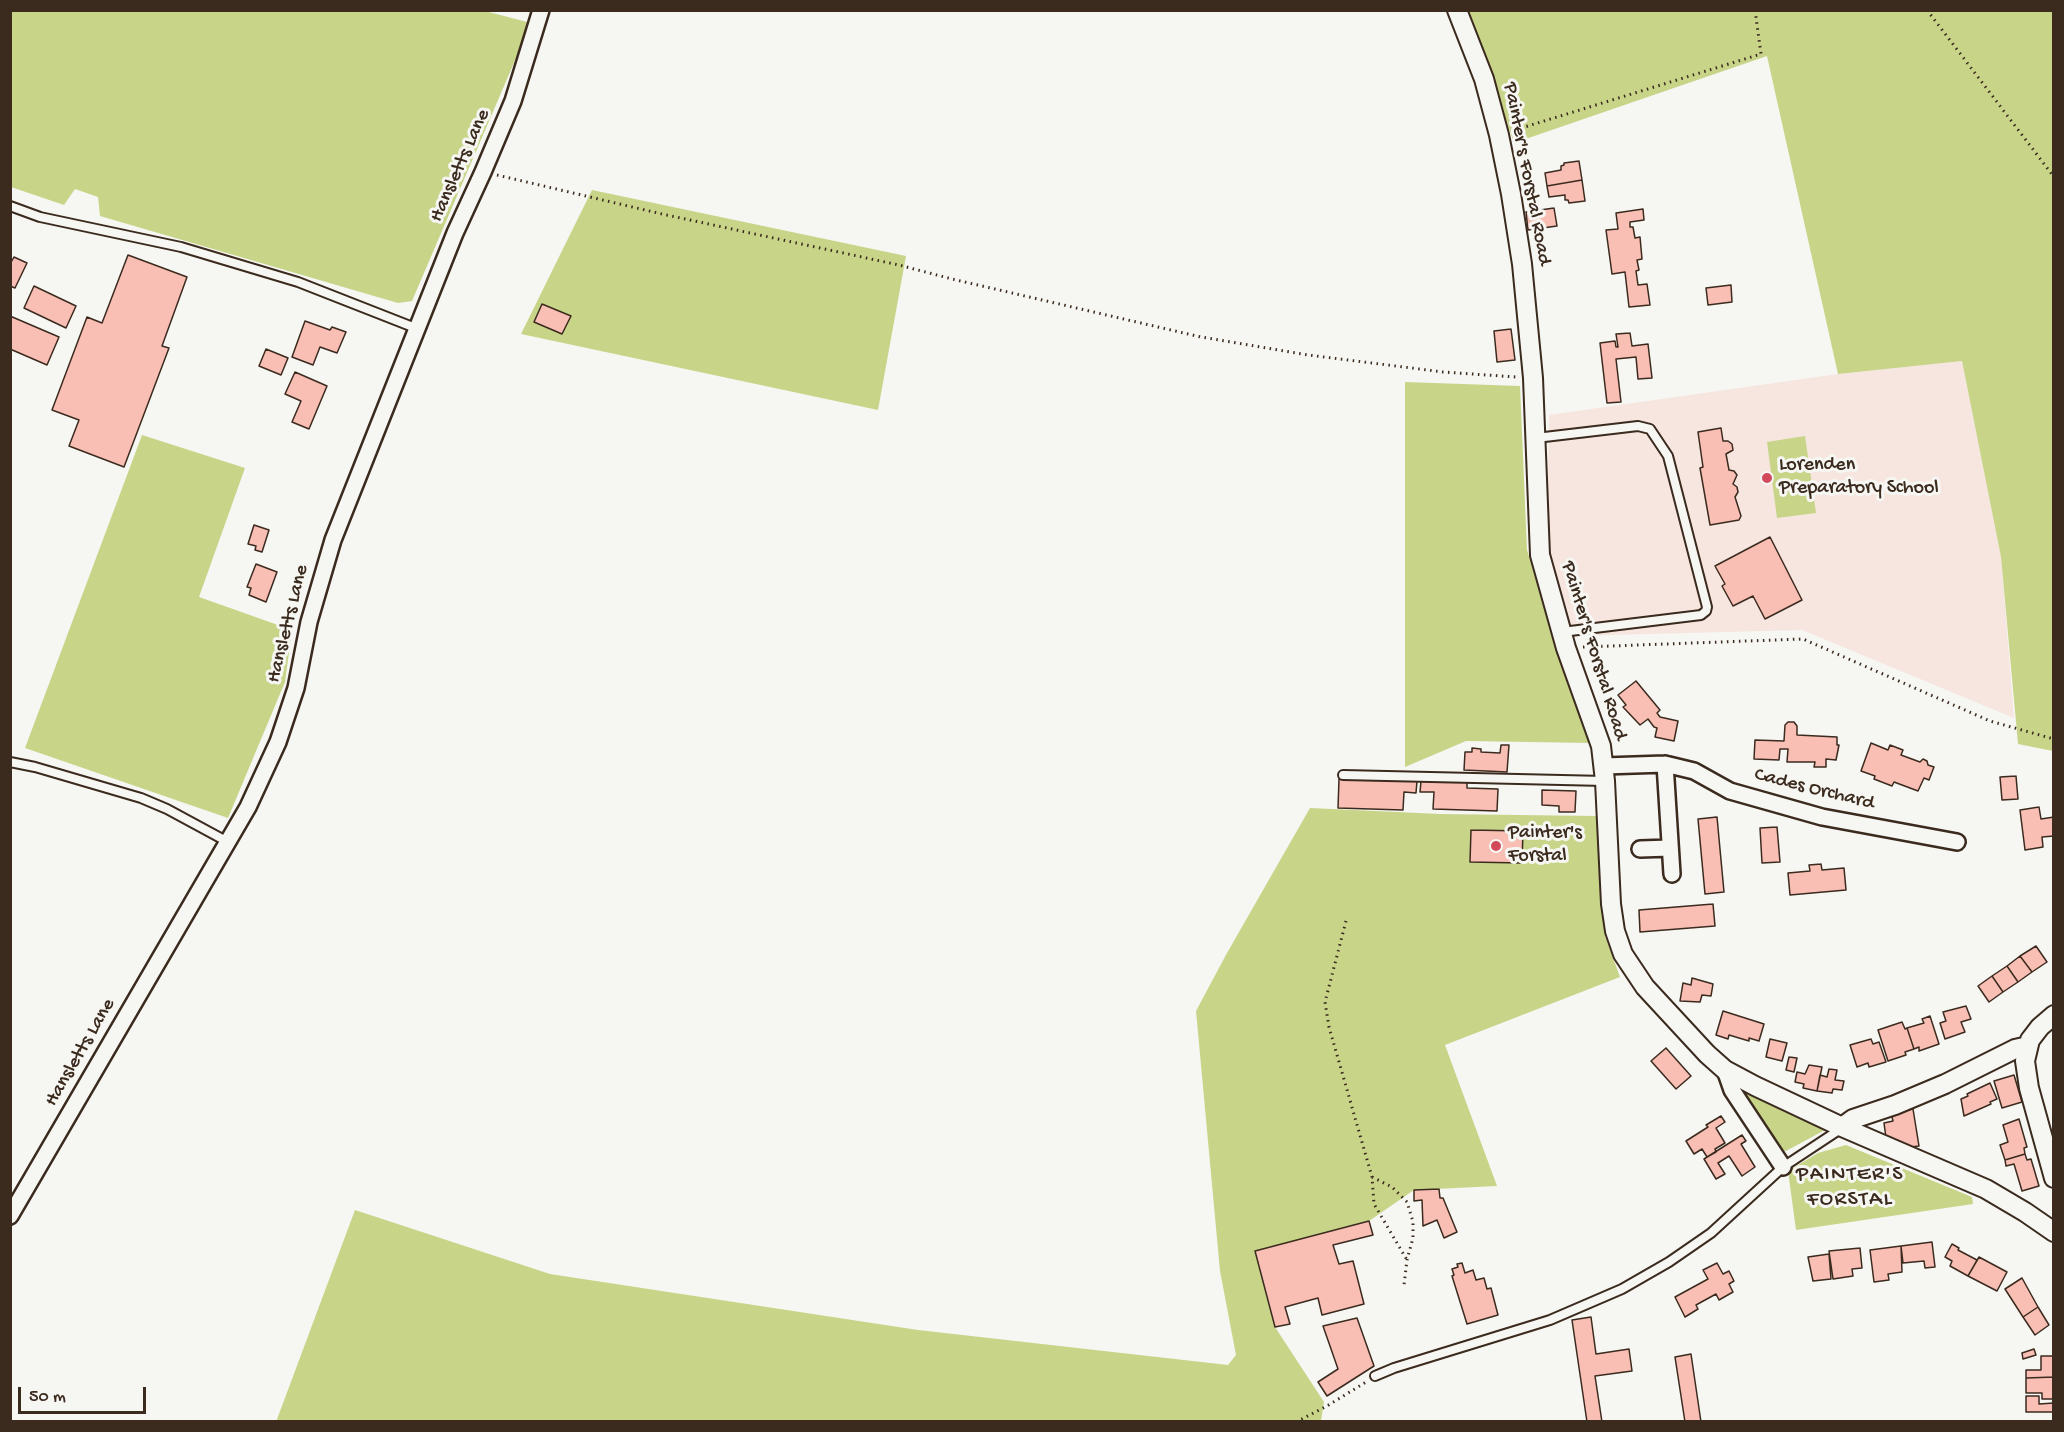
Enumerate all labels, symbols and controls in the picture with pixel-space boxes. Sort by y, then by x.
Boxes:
street label: Painter's Forstal Road [1496,80,1556,268]
street label: Hansletts Lane [425,106,497,226]
place label: Lorenden Preparatory School [1779,454,1939,501]
marker: Lorenden Preparatory School [1760,471,1774,485]
street label: Painter's Forstal Road [1554,559,1632,743]
street label: Hansletts Lane [263,562,315,686]
street label: Cades Orchard [1752,764,1876,816]
place label: Painter's Forstal [1508,822,1582,869]
marker: Painter's Forstal [1489,839,1503,853]
street label: Hansletts Lane [40,995,122,1111]
district label: PAINTER'S FORSTAL [1796,1163,1904,1214]
scale bar [21,1375,148,1413]
text: 50 m [29,1387,66,1408]

